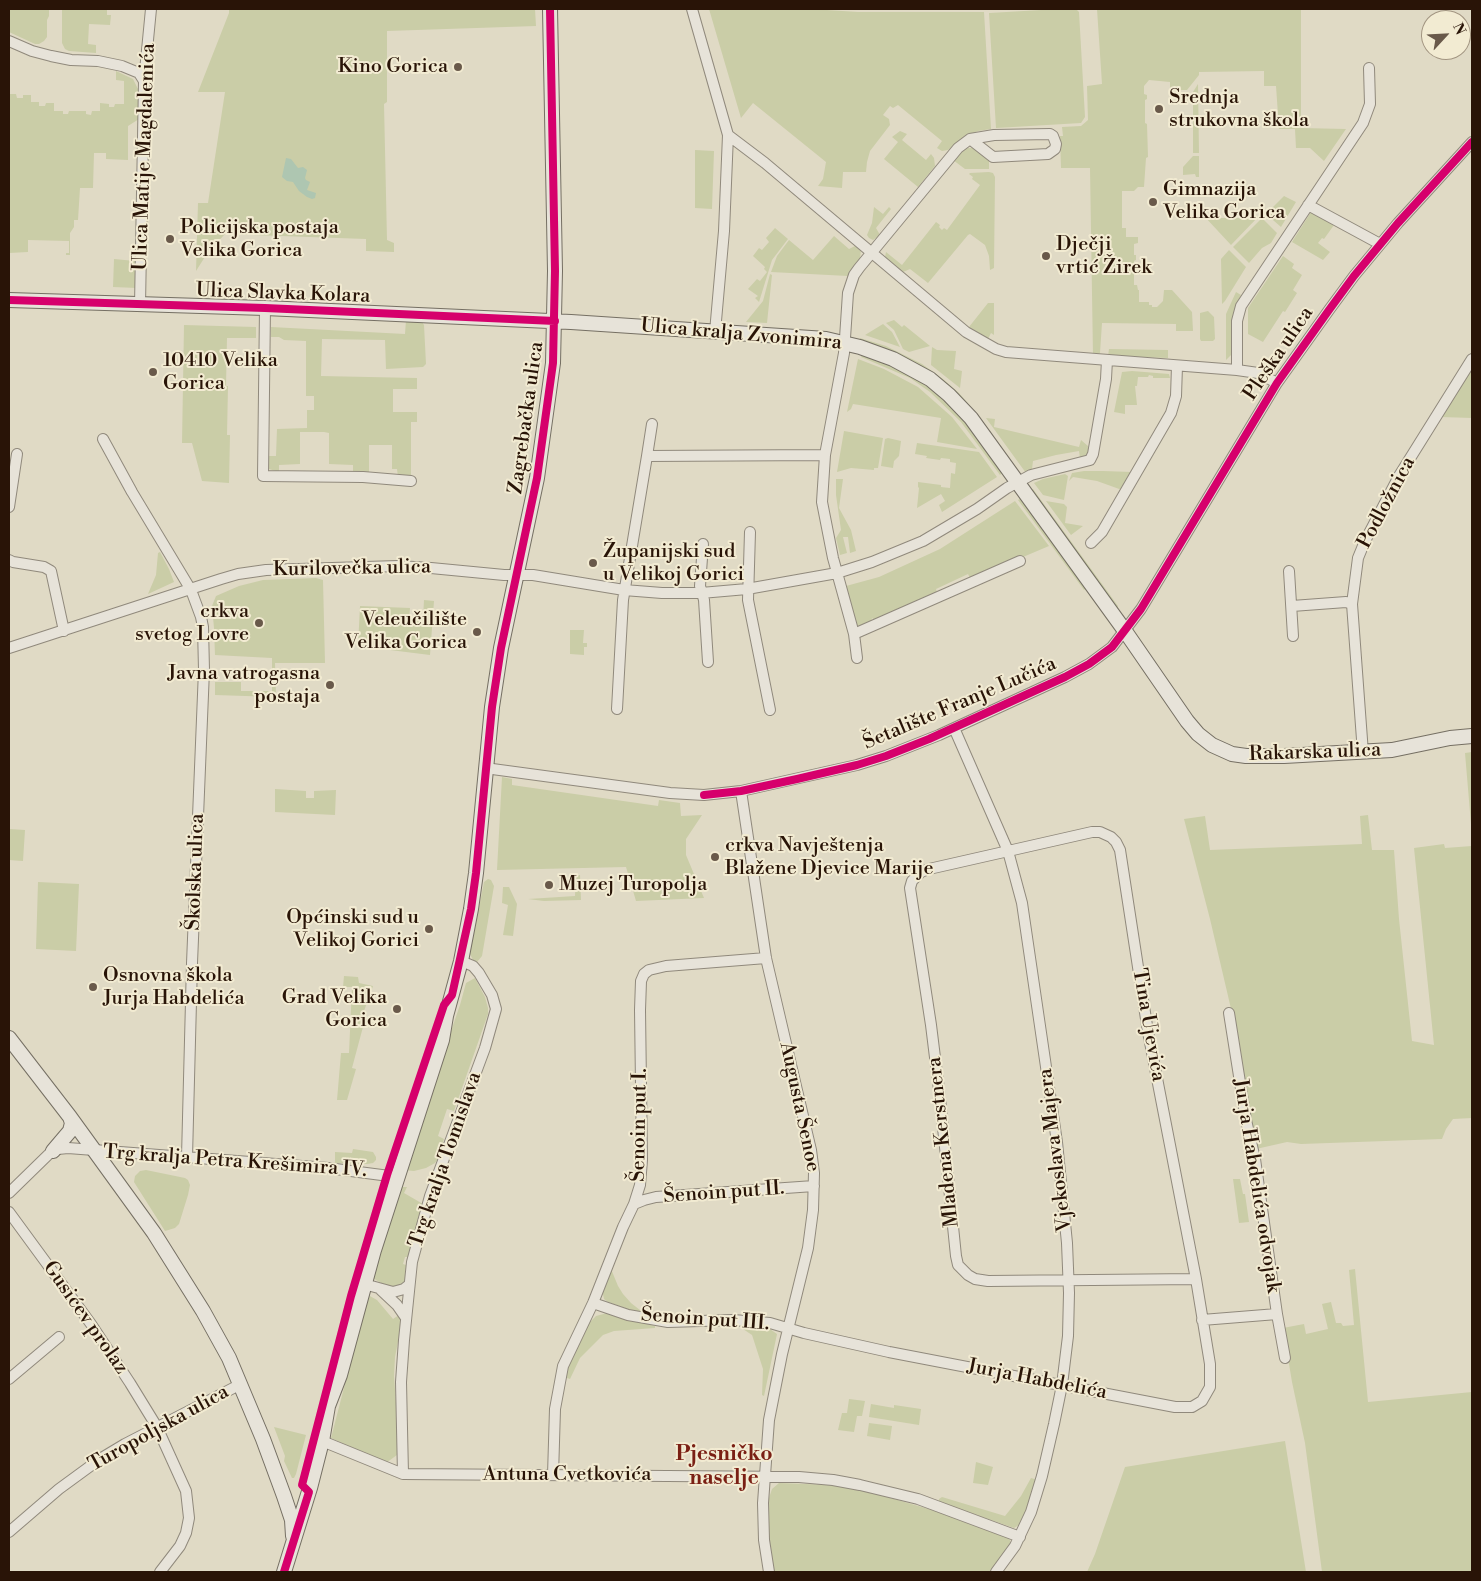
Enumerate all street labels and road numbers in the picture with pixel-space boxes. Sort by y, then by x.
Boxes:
street label: Ulica Matije Magdalenića [129,43,161,271]
street label: Ulica Slavka Kolara [195,279,371,309]
street label: Pleška ulica [1239,303,1319,405]
street label: Ulica kralja Zvonimira [639,314,843,356]
street label: Zagrebačka ulica [504,340,550,496]
street label: Podložnica [1353,453,1421,553]
street label: Kurilovečka ulica [273,556,431,582]
street label: Šetalište Franje Lučića [860,652,1060,756]
street label: Rakarska ulica [1248,739,1382,767]
street label: Školska ulica [182,813,210,931]
street label: Tina Ujevića [1126,967,1170,1083]
street label: Augusta Šenoe [774,1040,824,1174]
street label: Mladena Kerstnera [923,1056,965,1228]
street label: Vjekoslava Majera [1034,1067,1078,1233]
street label: Šenoin put I. [627,1068,653,1182]
street label: Trg kralja Tomislava [405,1069,487,1251]
street label: Jurja Habdelića odvojak [1227,1077,1285,1295]
street label: Trg kralja Petra Krešimira IV. [102,1141,368,1183]
street label: Šenoin put II. [663,1177,785,1209]
street label: Gusićev prolaz [37,1257,133,1379]
street label: Šenoin put III. [640,1304,770,1336]
street label: Jurja Habdelića [965,1355,1109,1405]
street label: Turopoljska ulica [85,1380,233,1478]
street label: Antuna Cvetkovića [483,1463,651,1487]

